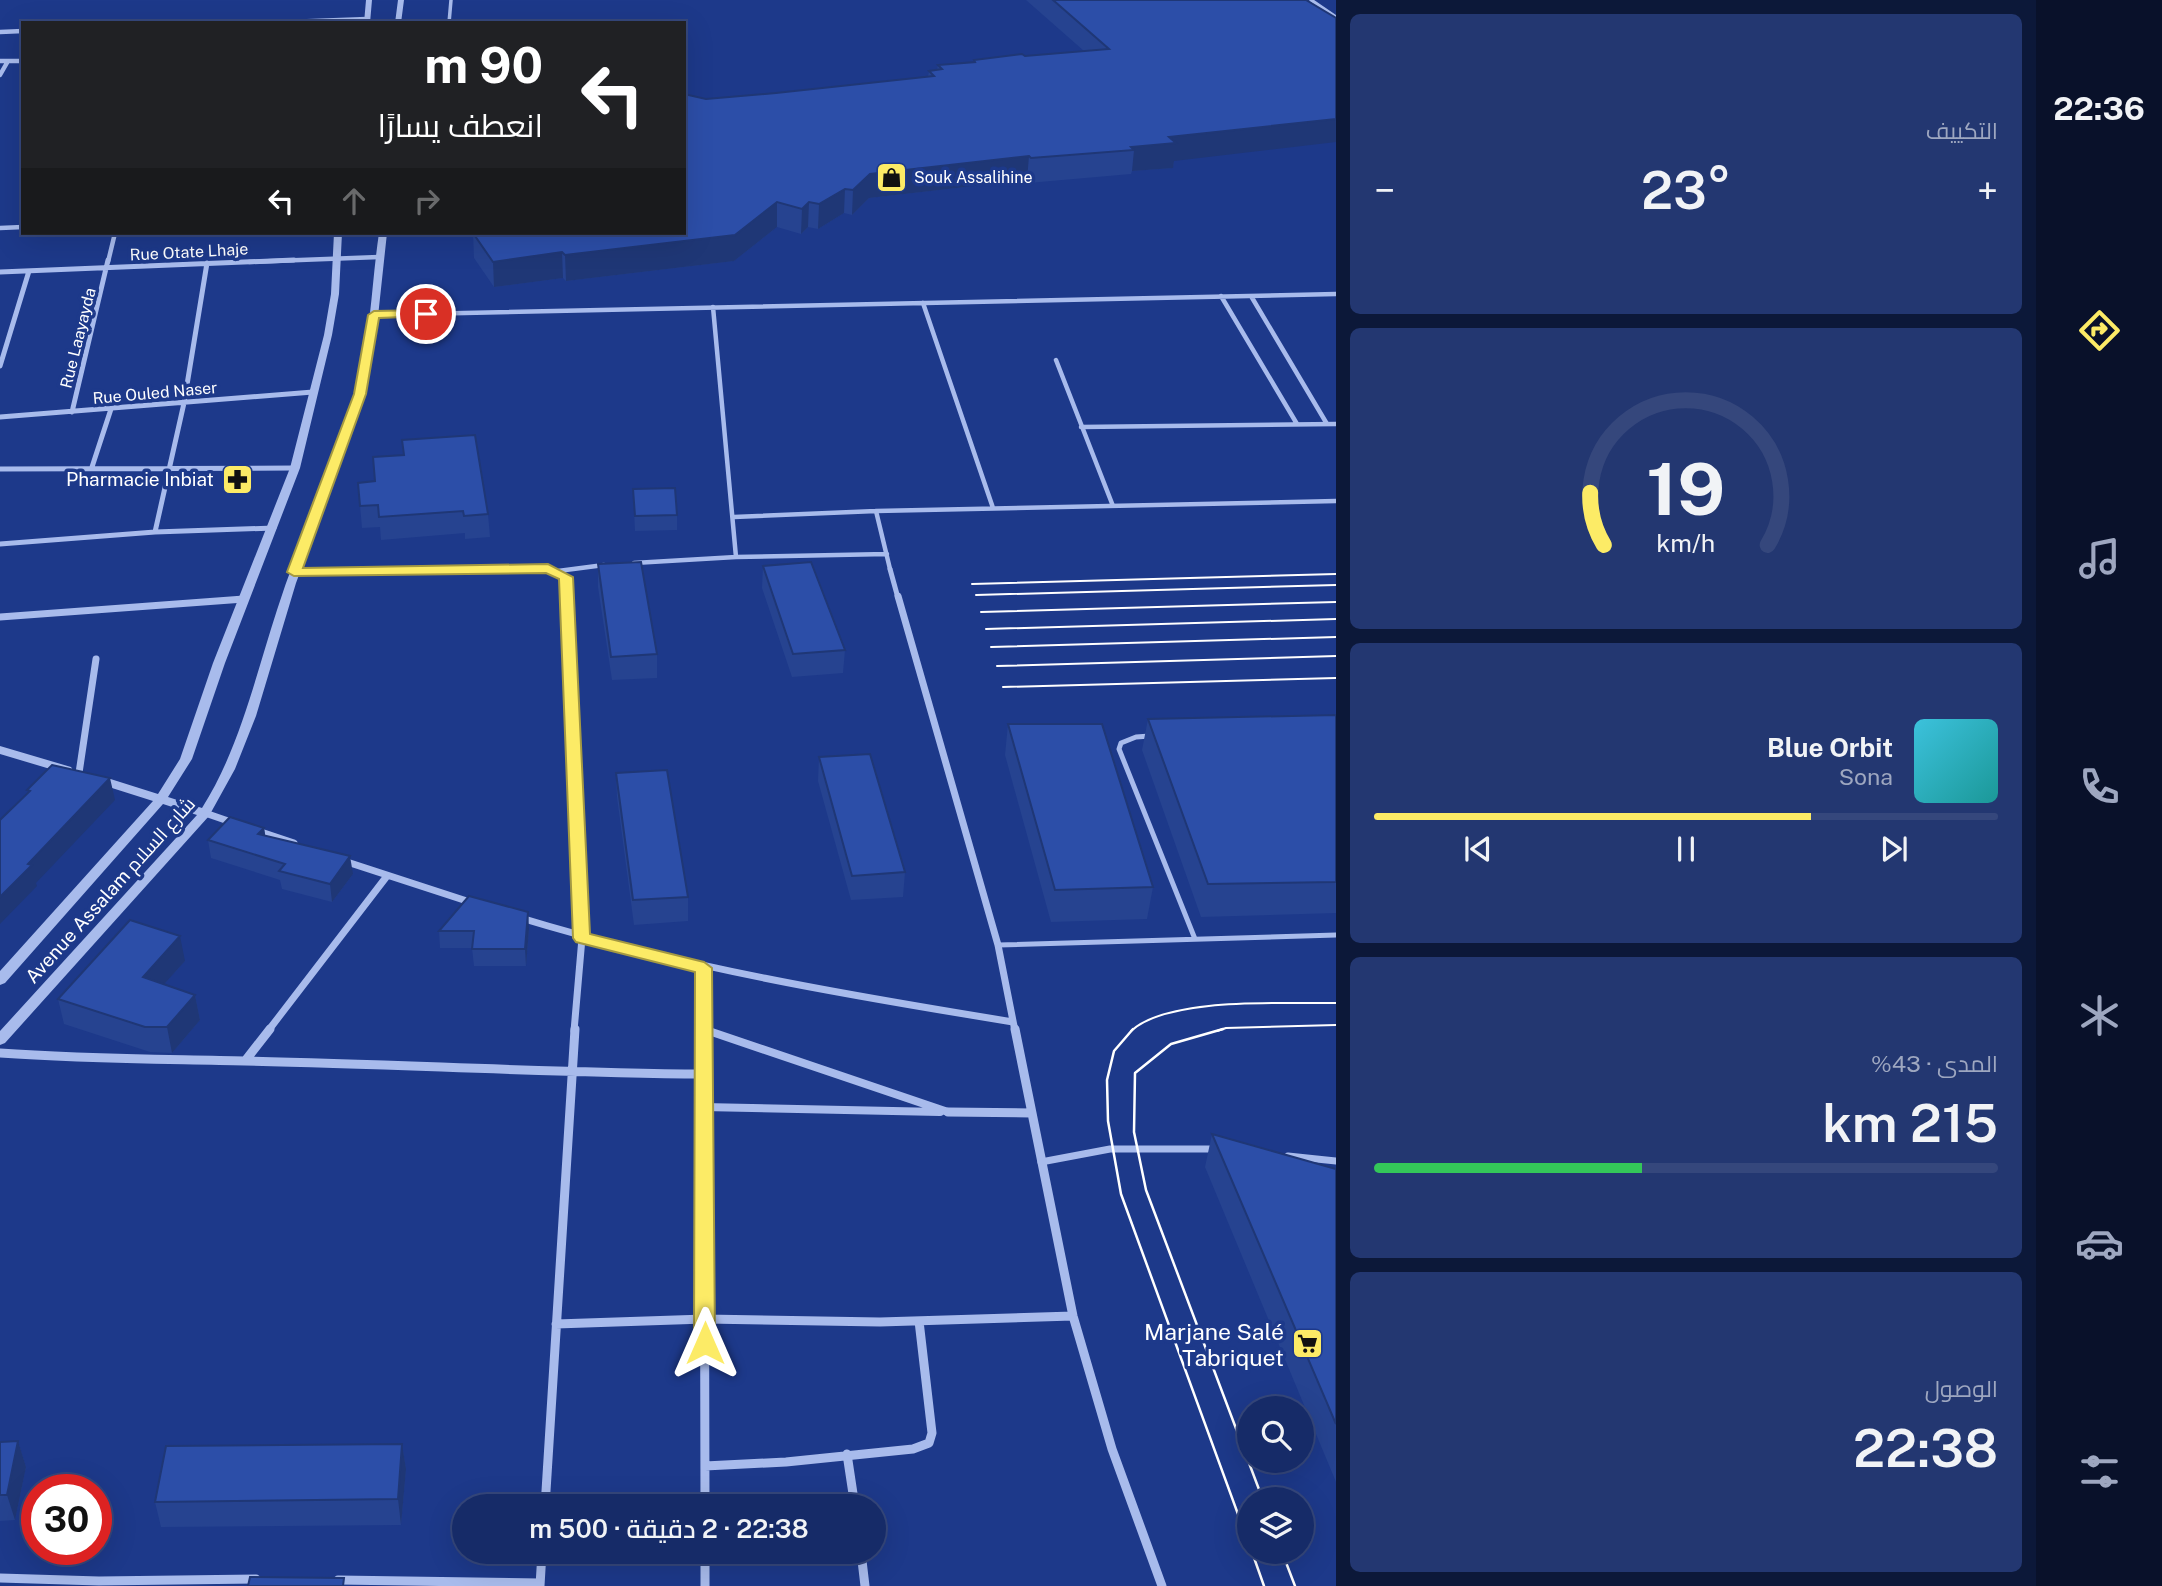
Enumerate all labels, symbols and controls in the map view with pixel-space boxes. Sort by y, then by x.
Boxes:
text: 90 m [424,36,543,94]
icon: left [567,49,658,140]
text: 22:36 [2053,90,2145,127]
text: انعطف يسارًا [377,107,543,144]
text: التكييف [1926,117,1998,144]
shop icon: Souk Assalihine [874,160,908,194]
text: 23° [1641,160,1731,221]
place label: Souk Assalihine [914,168,1033,187]
text: − [1374,168,1395,213]
text: + [1977,168,1998,213]
icon: left [262,182,300,220]
icon: ahead [335,182,373,220]
icon: right [408,182,446,220]
street label: Rue Otate Lhaje [129,239,249,265]
pin [396,284,456,344]
street label: Rue Laayayda [56,286,100,390]
icon: arrive [407,295,445,333]
icon: directions [2075,306,2124,355]
street label: Rue Ouled Naser [92,378,218,408]
text: 19 [1646,446,1726,531]
pharmacy icon: Pharmacie Inbiat [220,462,254,496]
place label: Pharmacie Inbiat [66,468,214,490]
text: km/h [1657,527,1715,557]
icon: music [2075,534,2124,583]
text: Blue Orbit [1767,732,1893,763]
icon: phone [2075,762,2124,811]
text: Sona [1839,763,1893,790]
street label: Avenue Assalam شارع السلام [21,792,202,990]
icon: previous [1459,830,1497,868]
icon: pause [1667,830,1705,868]
icon: next [1875,830,1913,868]
icon: climate [2075,991,2124,1040]
text: المدى · 43% [1871,1050,1998,1077]
text: 215 km [1822,1093,1998,1154]
icon: car [2075,1219,2124,1268]
position arrow [668,1306,742,1380]
place label: Marjane Salé Tabriquet [1144,1318,1284,1371]
supermarket icon: Marjane Salé Tabriquet [1290,1327,1324,1361]
text: الوصول [1925,1375,1998,1402]
map controls [1237,1396,1314,1564]
button: search [1237,1396,1314,1473]
text: 22:38 [1853,1418,1998,1479]
icon: filters [2075,1447,2124,1496]
speed limit sign: 30 [21,1474,112,1565]
button: layers [1237,1487,1314,1564]
text: 22:38 · 2 دقيقة · 500 m [529,1513,809,1544]

